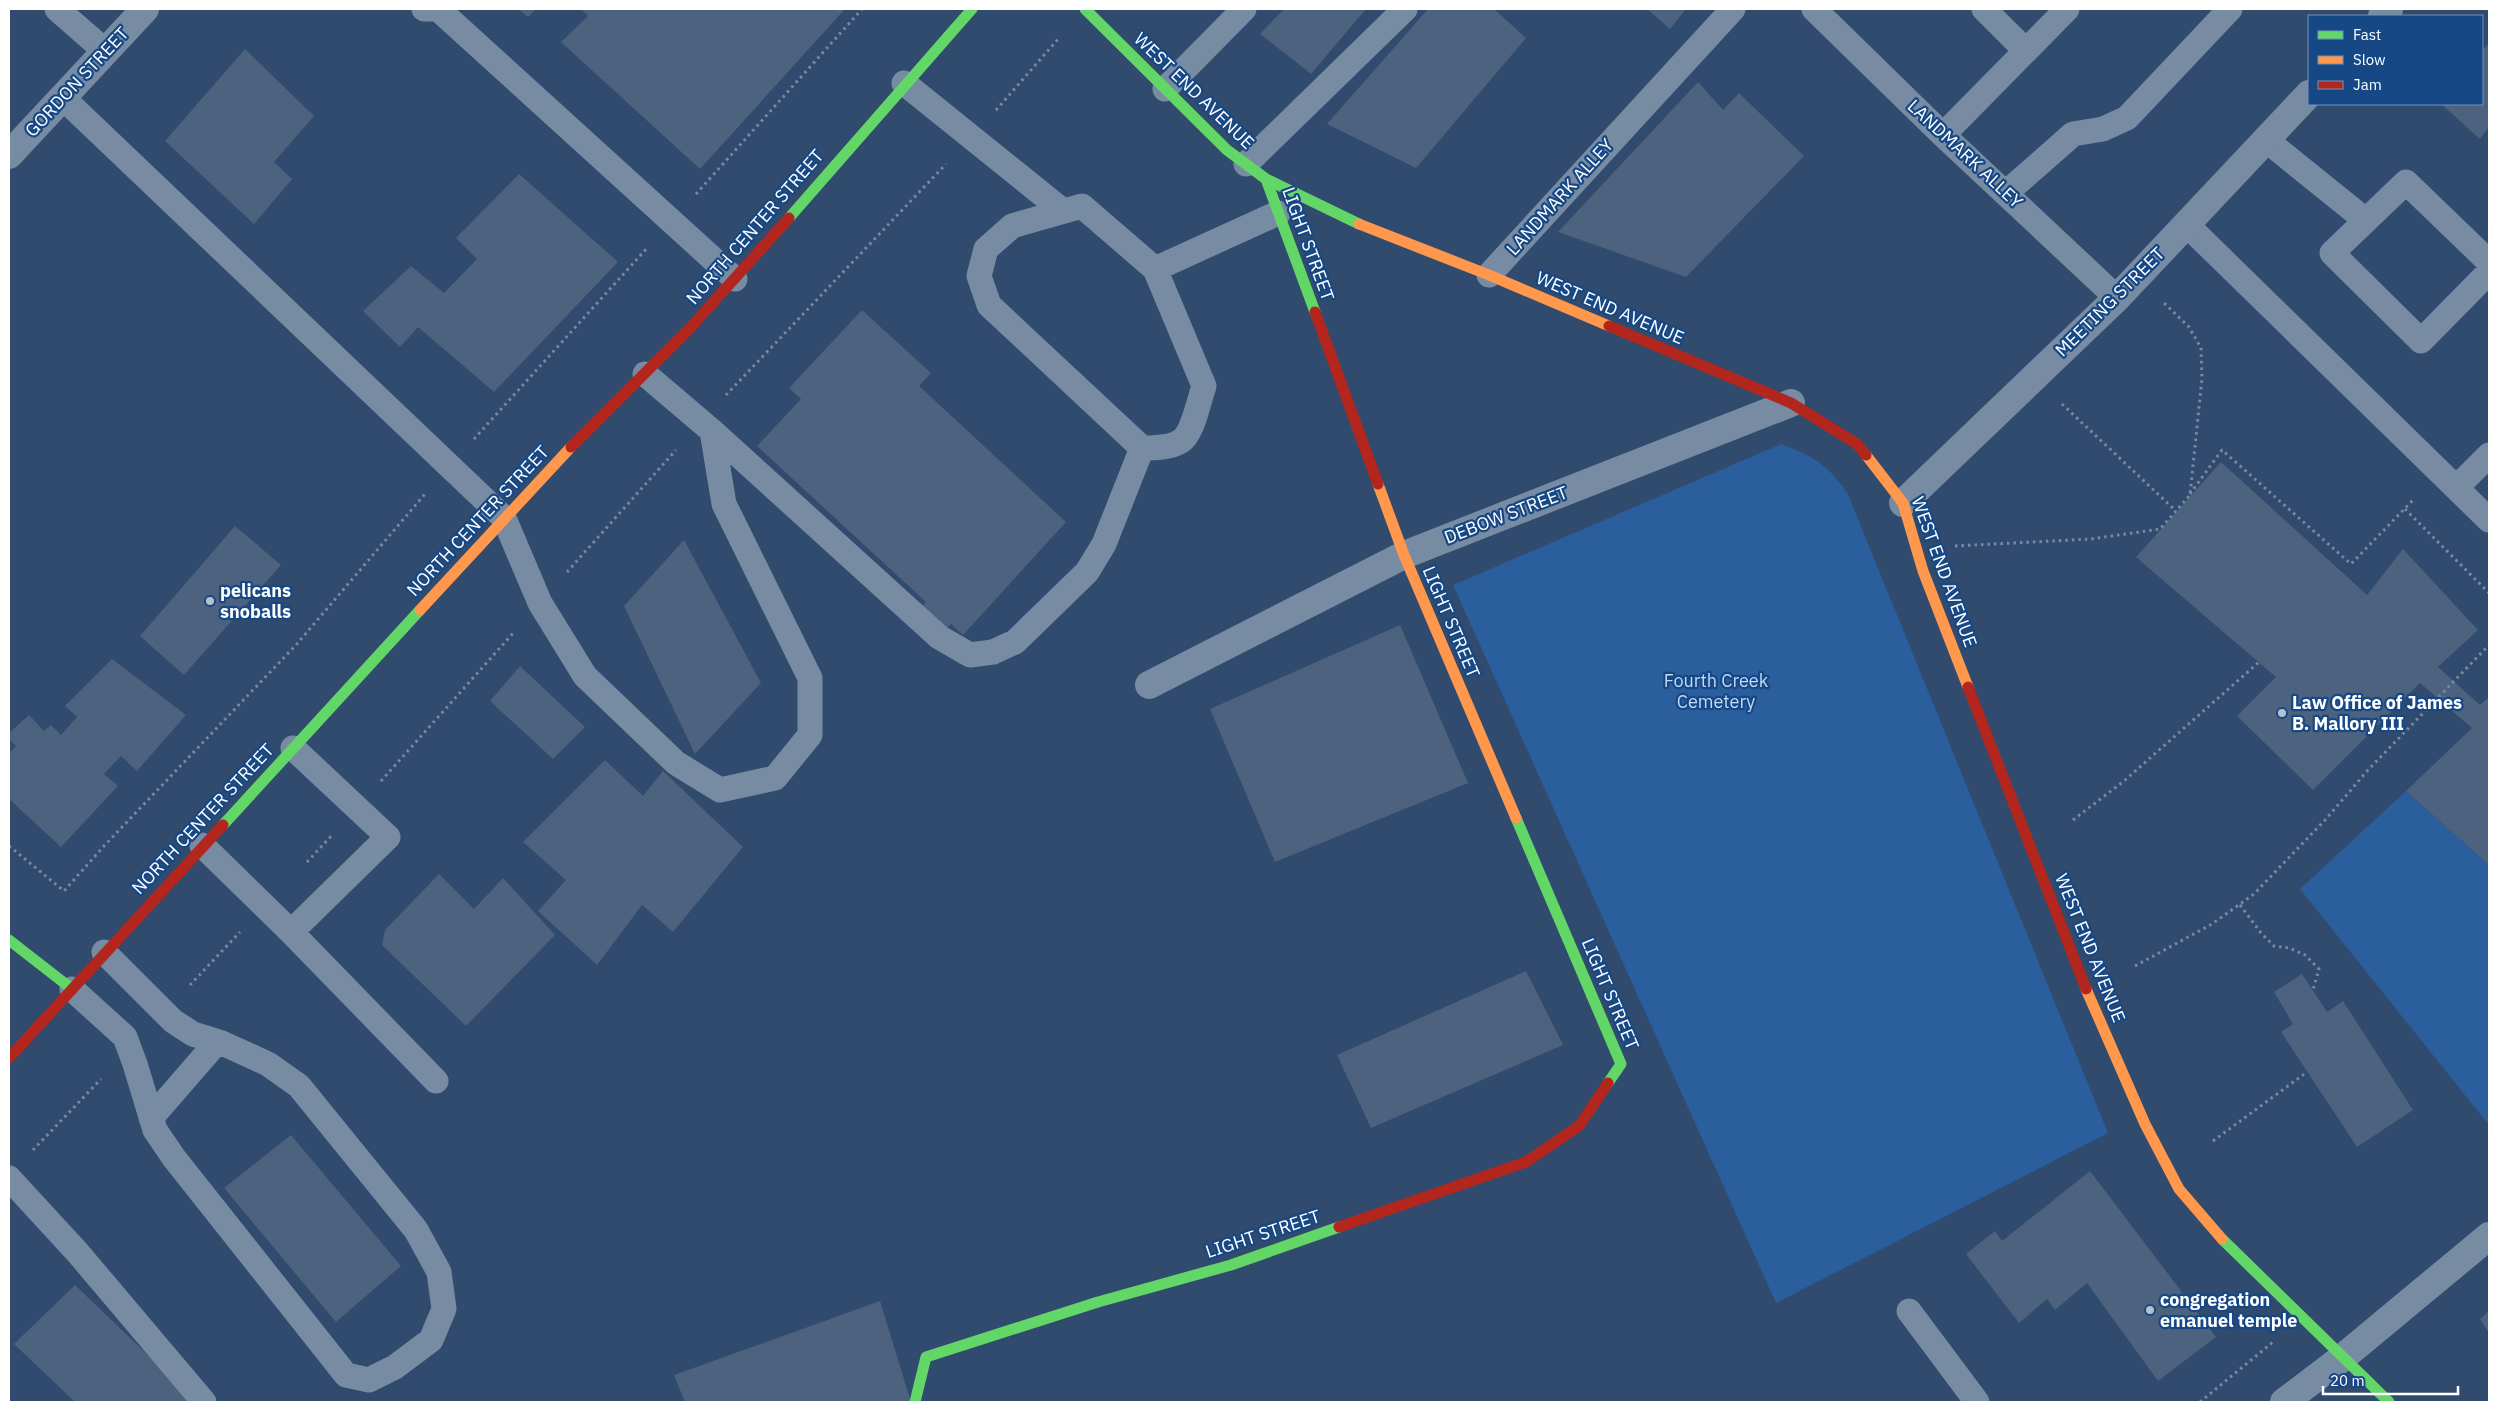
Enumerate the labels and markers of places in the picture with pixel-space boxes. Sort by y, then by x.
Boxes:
place label: pelicans snoballs [220,579,291,623]
marker: pelicans snoballs [204,595,216,607]
place label: Law Office of James B. Mallory III [2292,691,2462,735]
marker: Law Office of James B. Mallory III [2276,707,2288,719]
place label: congregation emanuel temple [2160,1288,2297,1332]
marker: congregation emanuel temple [2144,1304,2156,1316]

